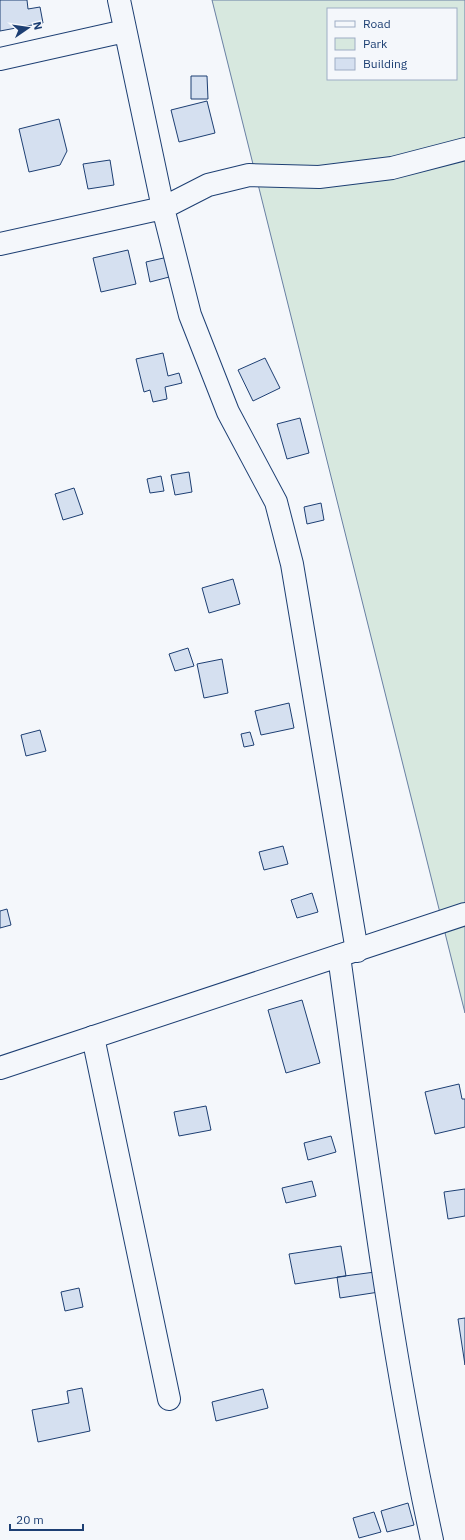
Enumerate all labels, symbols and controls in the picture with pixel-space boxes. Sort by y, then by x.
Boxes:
north arrow [8,8,48,48]
legend [327,8,457,80]
text: Road [363,16,391,31]
text: N [30,20,45,31]
text: Park [363,36,388,51]
text: Building [363,56,408,71]
scale bar [10,1506,83,1532]
text: 20 m [16,1512,44,1527]

